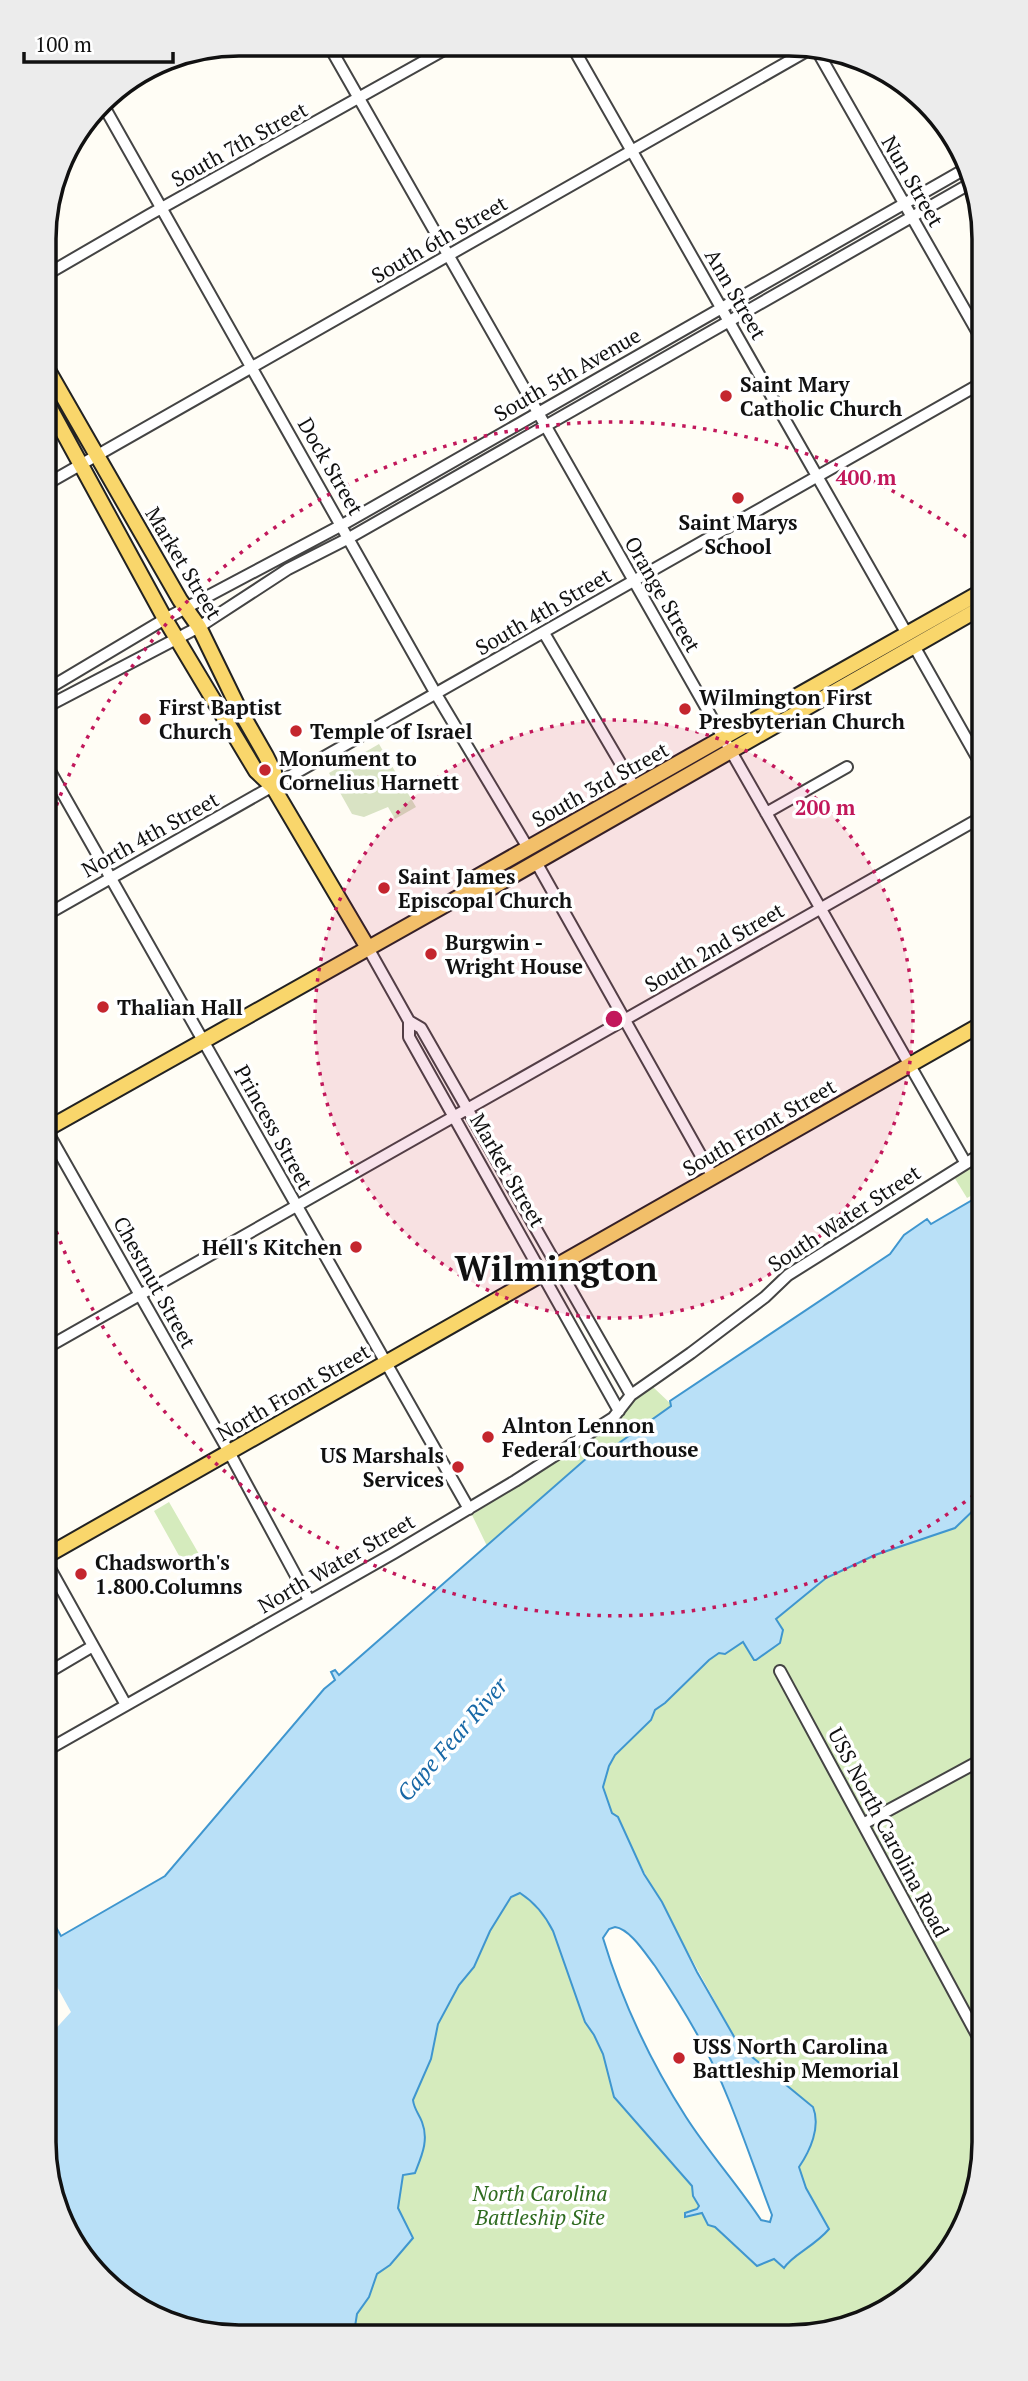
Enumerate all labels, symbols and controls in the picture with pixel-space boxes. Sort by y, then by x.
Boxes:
scale bar [24,21,173,65]
text: 100 m [35,30,92,58]
street label: South 7th Street [166,95,312,193]
street label: Nun Street [876,130,950,232]
street label: South 6th Street [366,189,512,289]
street label: Ann Street [699,244,773,345]
street label: South 5th Avenue [489,321,645,427]
place label: Saint Mary Catholic Church [740,370,903,422]
marker: Saint Mary Catholic Church [718,388,734,404]
street label: Dock Street [292,412,370,520]
text: 400 m [836,463,897,491]
marker: Saint Marys School [730,490,746,506]
street label: Market Street [139,501,229,625]
place label: Saint Marys School [678,508,798,560]
street label: Orange Street [619,531,708,657]
street label: South 4th Street [470,561,616,661]
place label: Wilmington First Presbyterian Church [699,683,905,735]
place label: First Baptist Church [159,693,282,745]
marker: Wilmington First Presbyterian Church [677,701,693,717]
marker: First Baptist Church [137,711,153,727]
place label: Temple of Israel [310,717,473,745]
marker: Temple of Israel [288,723,304,739]
street label: South 3rd Street [527,735,674,833]
place label: Monument to Cornelius Harnett [279,744,460,796]
marker: Monument to Cornelius Harnett [257,762,273,778]
street label: North 4th Street [76,785,224,883]
text: 200 m [795,793,856,821]
place label: Saint James Episcopal Church [398,862,573,914]
marker: Saint James Episcopal Church [376,880,392,896]
street label: South 2nd Street [639,896,789,998]
place label: Burgwin - Wright House [445,928,583,980]
marker: Burgwin - Wright House [423,946,439,962]
place label: Thalian Hall [117,993,243,1021]
marker: Thalian Hall [95,999,111,1015]
centre of rings [602,1007,626,1031]
street label: Princess Street [228,1060,320,1195]
street label: South Front Street [677,1072,841,1182]
street label: Market Street [464,1108,552,1232]
street label: South Water Street [762,1158,926,1278]
street label: Chestnut Street [107,1211,203,1353]
place label: Hell's Kitchen [202,1233,342,1261]
marker: Hell's Kitchen [348,1239,364,1255]
district label: Wilmington [455,1245,658,1291]
street label: North Front Street [211,1337,375,1447]
place label: Alnton Lennon Federal Courthouse [502,1411,699,1463]
marker: Alnton Lennon Federal Courthouse [480,1429,496,1445]
place label: US Marshals Services [320,1441,444,1493]
marker: US Marshals Services [450,1459,466,1475]
street label: North Water Street [252,1507,420,1619]
place label: Chadsworth's 1.800.Columns [95,1548,243,1600]
marker: Chadsworth's 1.800.Columns [73,1566,89,1582]
water label: Cape Fear River [390,1670,515,1808]
street label: USS North Carolina Road [822,1722,956,1942]
place label: USS North Carolina Battleship Memorial [693,2032,899,2084]
marker: USS North Carolina Battleship Memorial [671,2050,687,2066]
park label: North Carolina Battleship Site [472,2179,608,2231]

